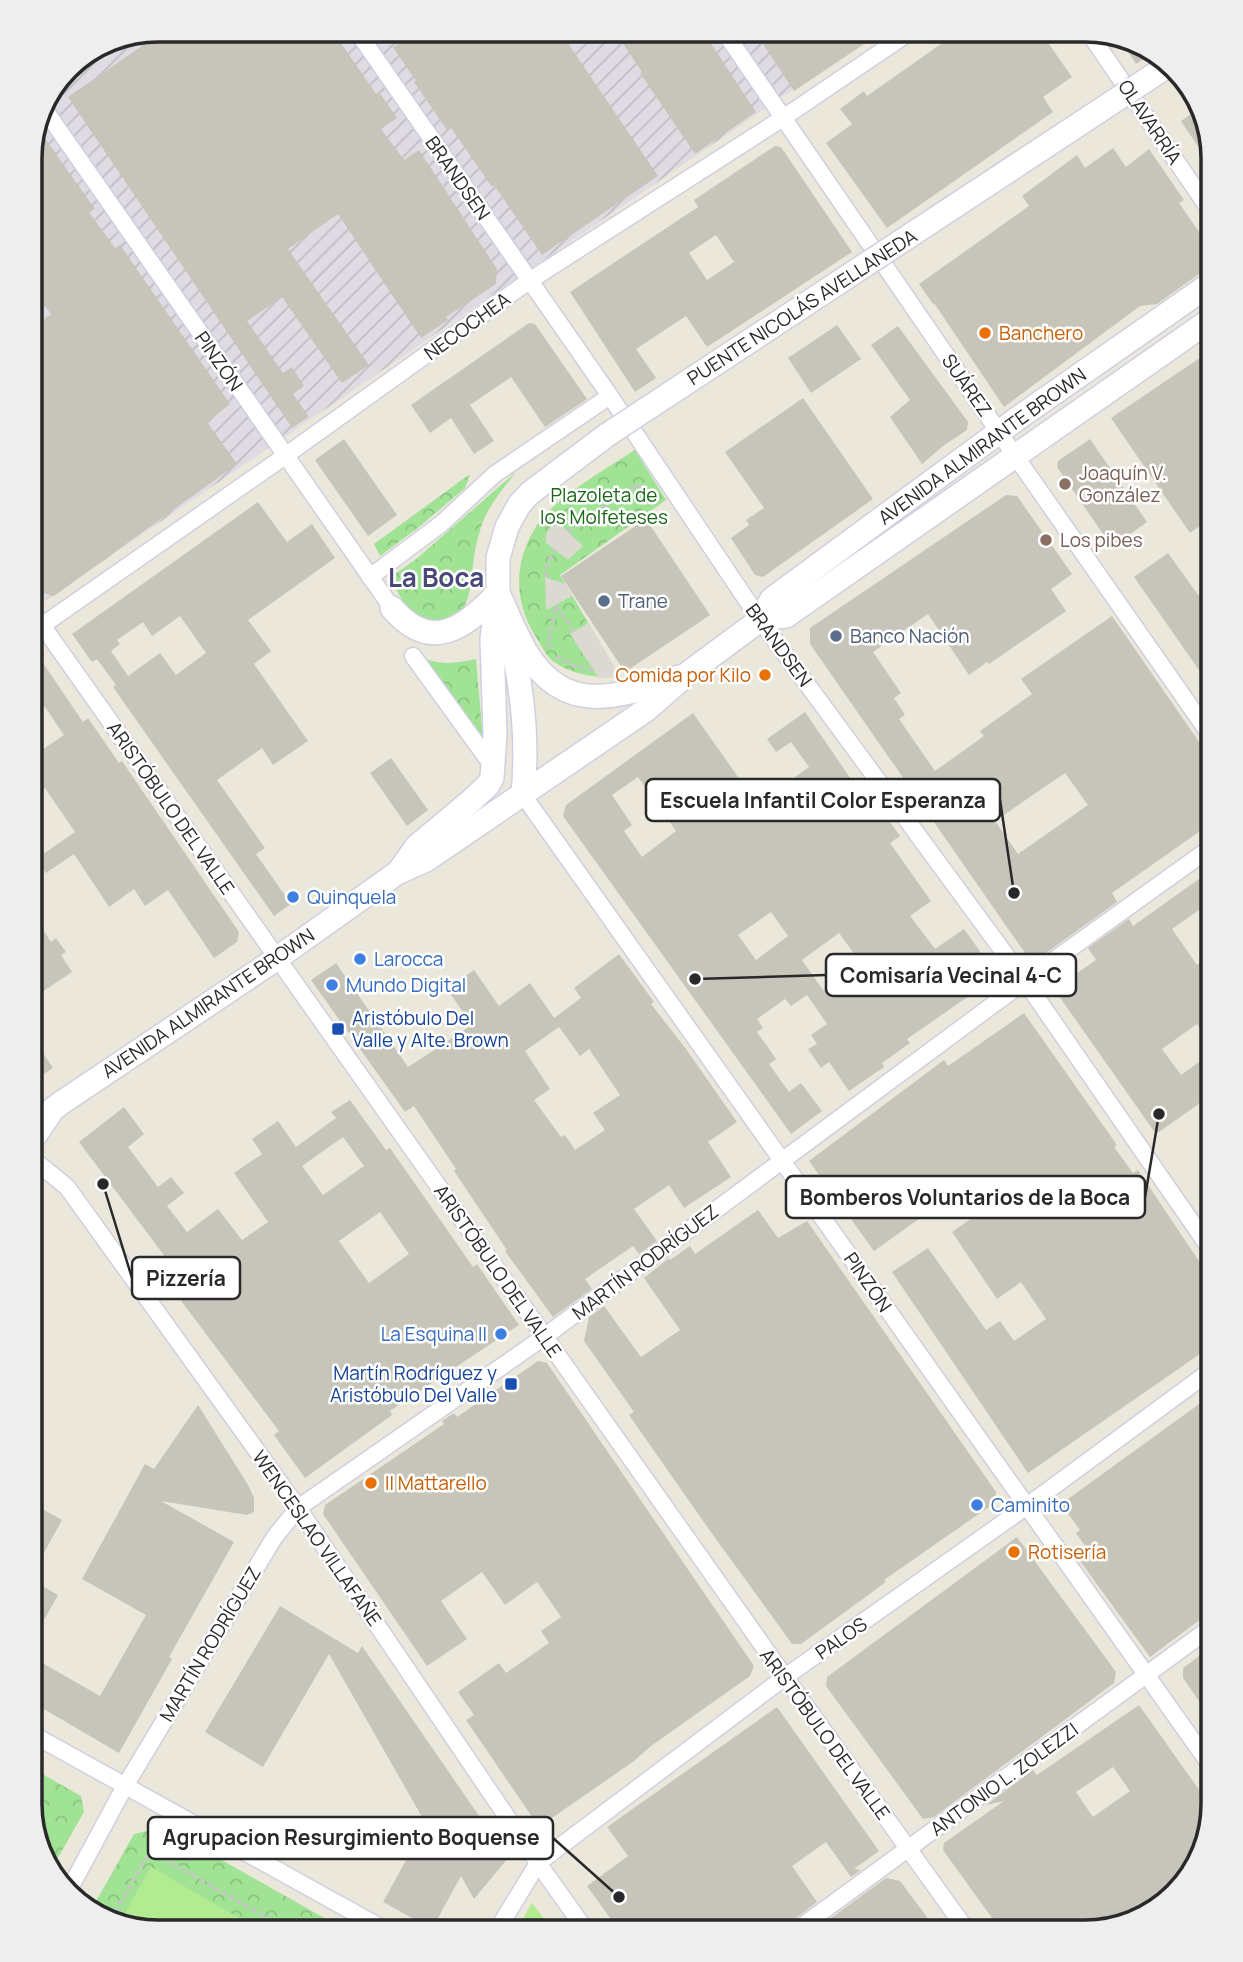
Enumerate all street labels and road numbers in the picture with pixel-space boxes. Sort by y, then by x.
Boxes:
street label: OLAVARRÍA [1112,75,1188,169]
street label: BRANDSEN [420,131,496,225]
street label: PUENTE NICOLÁS AVELLANEDA [682,223,922,391]
street label: NECOCHEA [419,286,515,366]
street label: PINZÓN [189,326,249,396]
street label: SUÁREZ [936,348,998,422]
street label: AVENIDA ALMIRANTE BROWN [873,362,1091,530]
street label: BRANDSEN [740,598,818,692]
street label: ARISTÓBULO DEL VALLE [101,716,241,900]
street label: AVENIDA ALMIRANTE BROWN [97,922,319,1084]
street label: ARISTÓBULO DEL VALLE [428,1179,568,1363]
street label: MARTÍN RODRÍGUEZ [567,1198,723,1326]
street label: PINZÓN [838,1247,898,1317]
street label: WENCESLAO VILLAFAÑE [246,1445,388,1631]
street label: MARTÍN RODRÍGUEZ [153,1562,267,1726]
street label: PALOS [810,1611,872,1665]
street label: ARISTÓBULO DEL VALLE [754,1643,896,1825]
street label: ANTONIO L. ZOLEZZI [925,1716,1083,1842]

